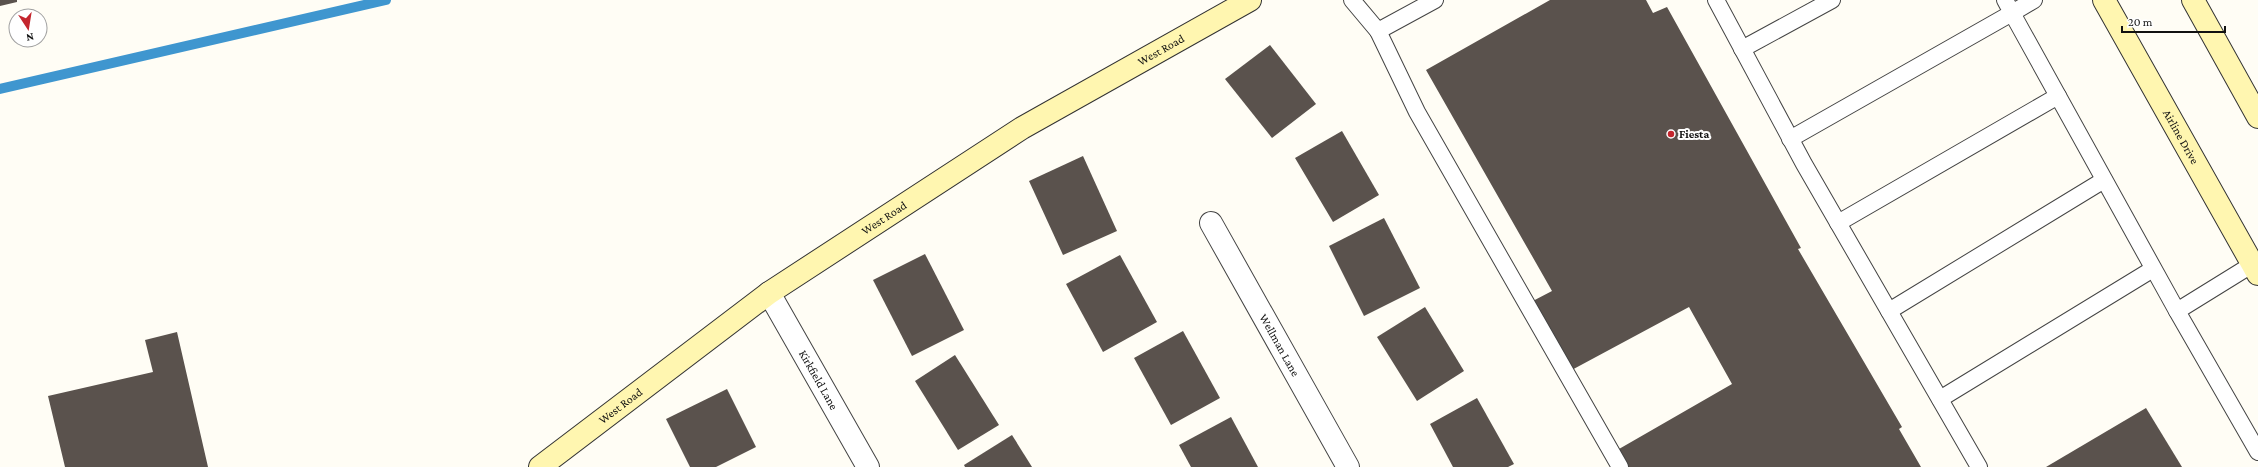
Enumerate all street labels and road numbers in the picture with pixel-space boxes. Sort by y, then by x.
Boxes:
street label: West Road [1135,31,1187,69]
street label: Airline Drive [2160,107,2202,167]
street label: West Road [859,198,910,238]
street label: Wellman Lane [1256,311,1303,379]
street label: Kirkfield Lane [796,347,841,412]
street label: West Road [596,384,646,427]

